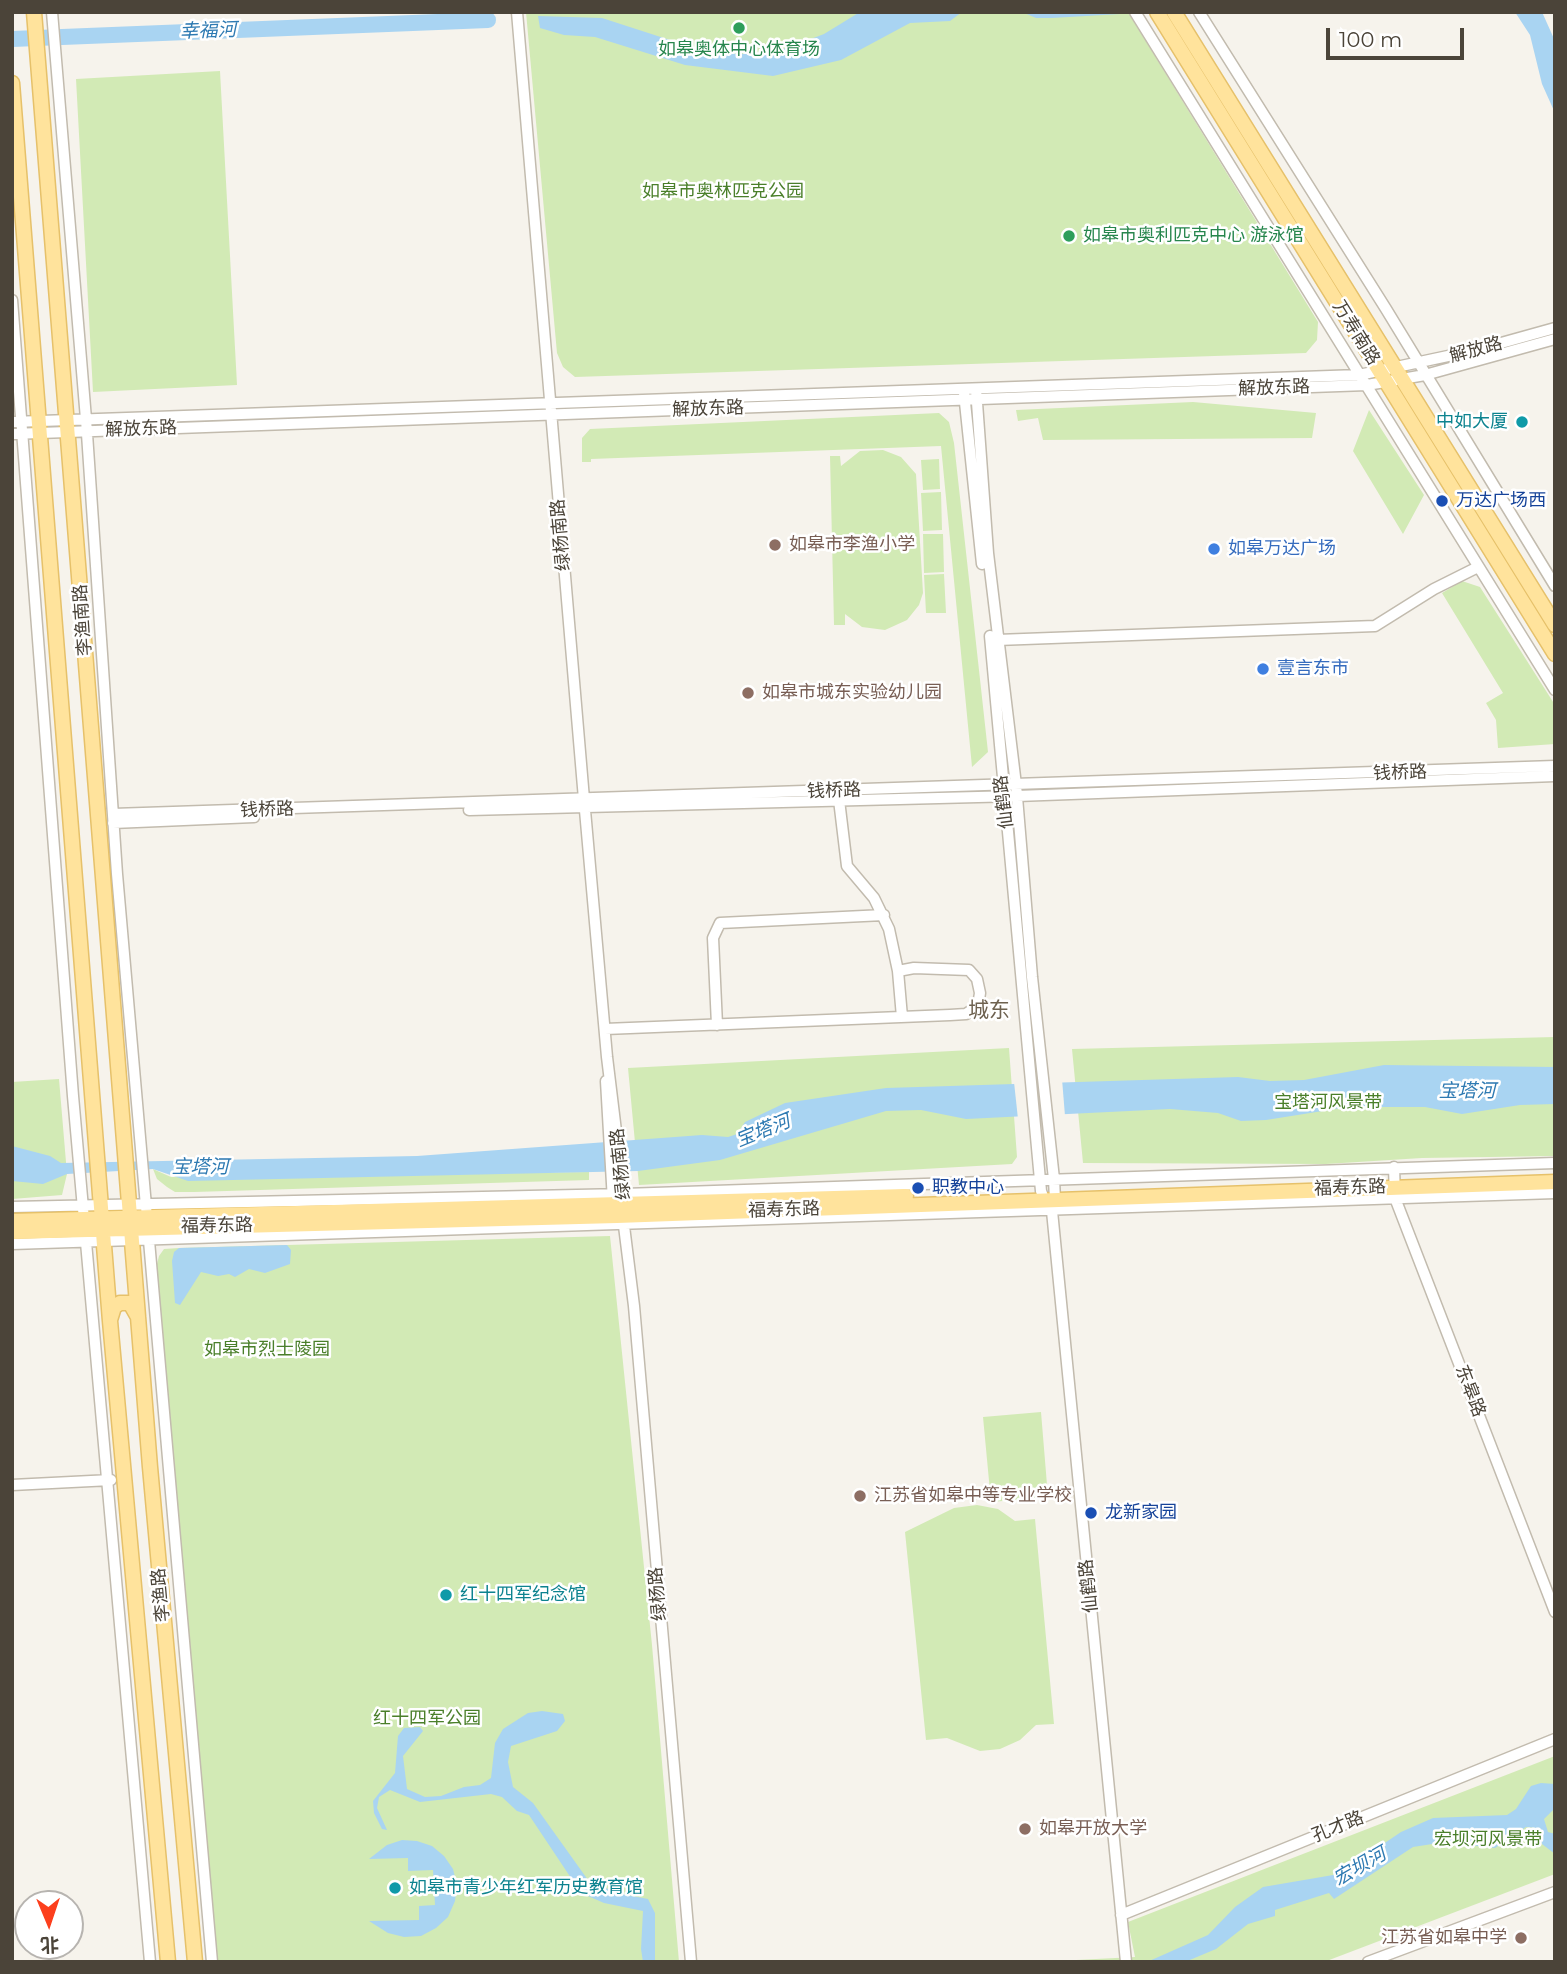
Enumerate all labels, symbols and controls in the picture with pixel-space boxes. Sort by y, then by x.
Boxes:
scale bar [1329,14,1467,58]
water label: 幸福河 [179,19,237,43]
marker: 如皋奥体中心体育场 [731,20,747,36]
text: 100 m [1339,27,1402,52]
place label: 如皋奥体中心体育场 [658,39,820,61]
park label: 如皋市奥林匹克公园 [642,181,804,203]
place label: 如皋市奥利匹克中心 游泳馆 [1083,225,1304,247]
marker: 如皋市奥利匹克中心 游泳馆 [1061,228,1077,244]
street label: 万寿南路 [1328,297,1384,369]
street label: 解放路 [1447,333,1505,367]
street label: 解放东路 [1238,376,1310,400]
street label: 解放东路 [672,397,744,421]
place label: 中如大厦 [1436,411,1508,433]
marker: 中如大厦 [1514,414,1530,430]
street label: 解放东路 [105,417,177,441]
place label: 万达广场西 [1456,490,1546,512]
marker: 万达广场西 [1434,493,1450,509]
street label: 绿杨南路 [547,498,575,572]
place label: 如皋市李渔小学 [789,534,915,556]
marker: 如皋市李渔小学 [767,537,783,553]
place label: 如皋万达广场 [1228,538,1336,560]
marker: 如皋万达广场 [1206,541,1222,557]
street label: 李渔南路 [70,583,96,657]
place label: 壹言东市 [1277,658,1349,680]
marker: 壹言东市 [1255,661,1271,677]
place label: 如皋市城东实验幼儿园 [762,682,942,704]
marker: 如皋市城东实验幼儿园 [740,685,756,701]
street label: 钱桥路 [1373,761,1427,785]
street label: 仙鹤路 [990,774,1018,830]
street label: 钱桥路 [807,779,861,803]
street label: 钱桥路 [240,798,294,822]
district label: 城东 [968,998,1010,1024]
water label: 宝塔河 [1439,1080,1495,1102]
park label: 宝塔河风景带 [1274,1092,1382,1114]
water label: 宝塔河 [732,1110,794,1152]
street label: 绿杨南路 [606,1127,636,1201]
water label: 宝塔河 [172,1156,228,1178]
street label: 福寿东路 [1314,1176,1386,1200]
place label: 职教中心 [932,1177,1004,1199]
marker: 职教中心 [910,1180,926,1196]
street label: 福寿东路 [748,1198,820,1222]
street label: 福寿东路 [181,1215,253,1237]
park label: 如皋市烈士陵园 [204,1339,330,1361]
street label: 东皋路 [1450,1362,1490,1420]
place label: 江苏省如皋中等专业学校 [874,1485,1072,1507]
marker: 江苏省如皋中等专业学校 [852,1488,868,1504]
place label: 龙新家园 [1105,1502,1177,1524]
marker: 龙新家园 [1083,1505,1099,1521]
street label: 仙鹤路 [1075,1558,1103,1614]
street label: 绿杨路 [645,1566,671,1622]
street label: 李渔路 [148,1567,174,1623]
place label: 红十四军纪念馆 [460,1584,586,1606]
marker: 红十四军纪念馆 [438,1587,454,1603]
park label: 红十四军公园 [373,1708,481,1730]
street label: 孔才路 [1309,1807,1367,1847]
place label: 如皋开放大学 [1039,1818,1147,1840]
marker: 如皋开放大学 [1017,1821,1033,1837]
park label: 宏坝河风景带 [1434,1829,1542,1851]
water label: 宏坝河 [1330,1843,1390,1891]
place label: 如皋市青少年红军历史教育馆 [409,1877,643,1899]
marker: 如皋市青少年红军历史教育馆 [387,1880,403,1896]
north arrow [14,1890,84,1960]
place label: 江苏省如皋中学 [1381,1927,1507,1949]
marker: 江苏省如皋中学 [1513,1930,1529,1946]
text: 北 [40,1933,60,1956]

